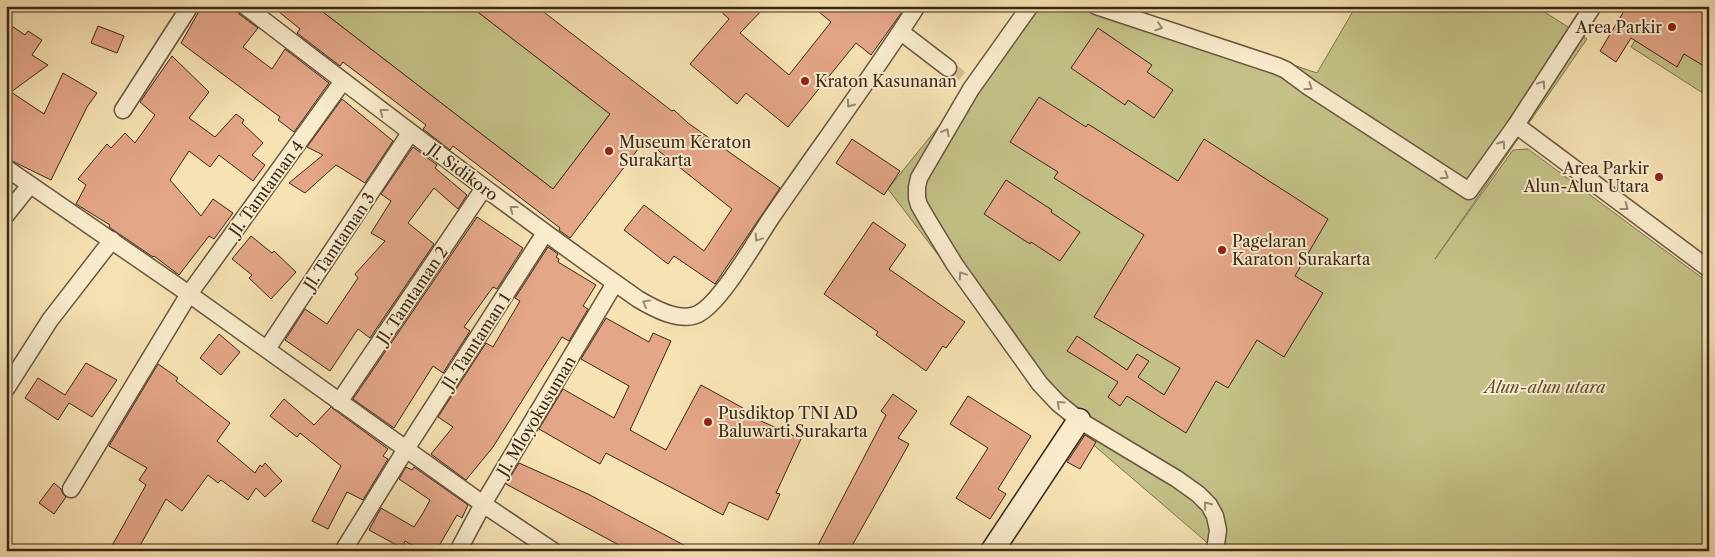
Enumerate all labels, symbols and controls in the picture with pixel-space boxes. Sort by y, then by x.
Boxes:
place label: Area Parkir [1575,17,1662,37]
one-way arrow [1155,21,1163,31]
marker: Area Parkir [1666,21,1678,33]
place label: Kraton Kasunanan [815,71,957,91]
marker: Kraton Kasunanan [799,75,811,87]
one-way arrow [1536,80,1545,89]
one-way arrow [1303,81,1313,90]
one-way arrow [847,98,856,108]
one-way arrow [379,109,389,118]
one-way arrow [940,129,950,138]
place label: Museum Keraton Surakarta [619,132,751,170]
street label: Jl. Tamtaman 4 [223,136,307,242]
street label: Jl. Sidikoro [421,137,502,205]
one-way arrow [1496,140,1505,150]
marker: Museum Keraton Surakarta [603,145,615,157]
place label: Area Parkir Alun-Alun Utara [1523,158,1650,196]
one-way arrow [1439,170,1448,179]
marker: Area Parkir Alun-Alun Utara [1653,171,1665,183]
street label: Jl. Tamtaman 3 [297,189,379,296]
one-way arrow [1619,201,1629,210]
one-way arrow [510,207,519,215]
place label: Pagelaran Karaton Surakarta [1232,231,1371,269]
one-way arrow [755,232,764,242]
street label: Jl. Tamtaman 2 [370,242,452,350]
marker: Pagelaran Karaton Surakarta [1216,244,1228,256]
one-way arrow [959,271,968,280]
street label: Jl. Tamtaman 1 [436,289,515,395]
one-way arrow [642,300,651,310]
street label: Jl. Mloyokusuman [491,352,580,482]
park label: Alun-alun utara [1482,377,1606,397]
one-way arrow [1056,401,1065,410]
place label: Pusdiktop TNI AD Baluwarti Surakarta [718,403,868,441]
marker: Pusdiktop TNI AD Baluwarti Surakarta [702,416,714,428]
one-way arrow [1205,502,1213,511]

